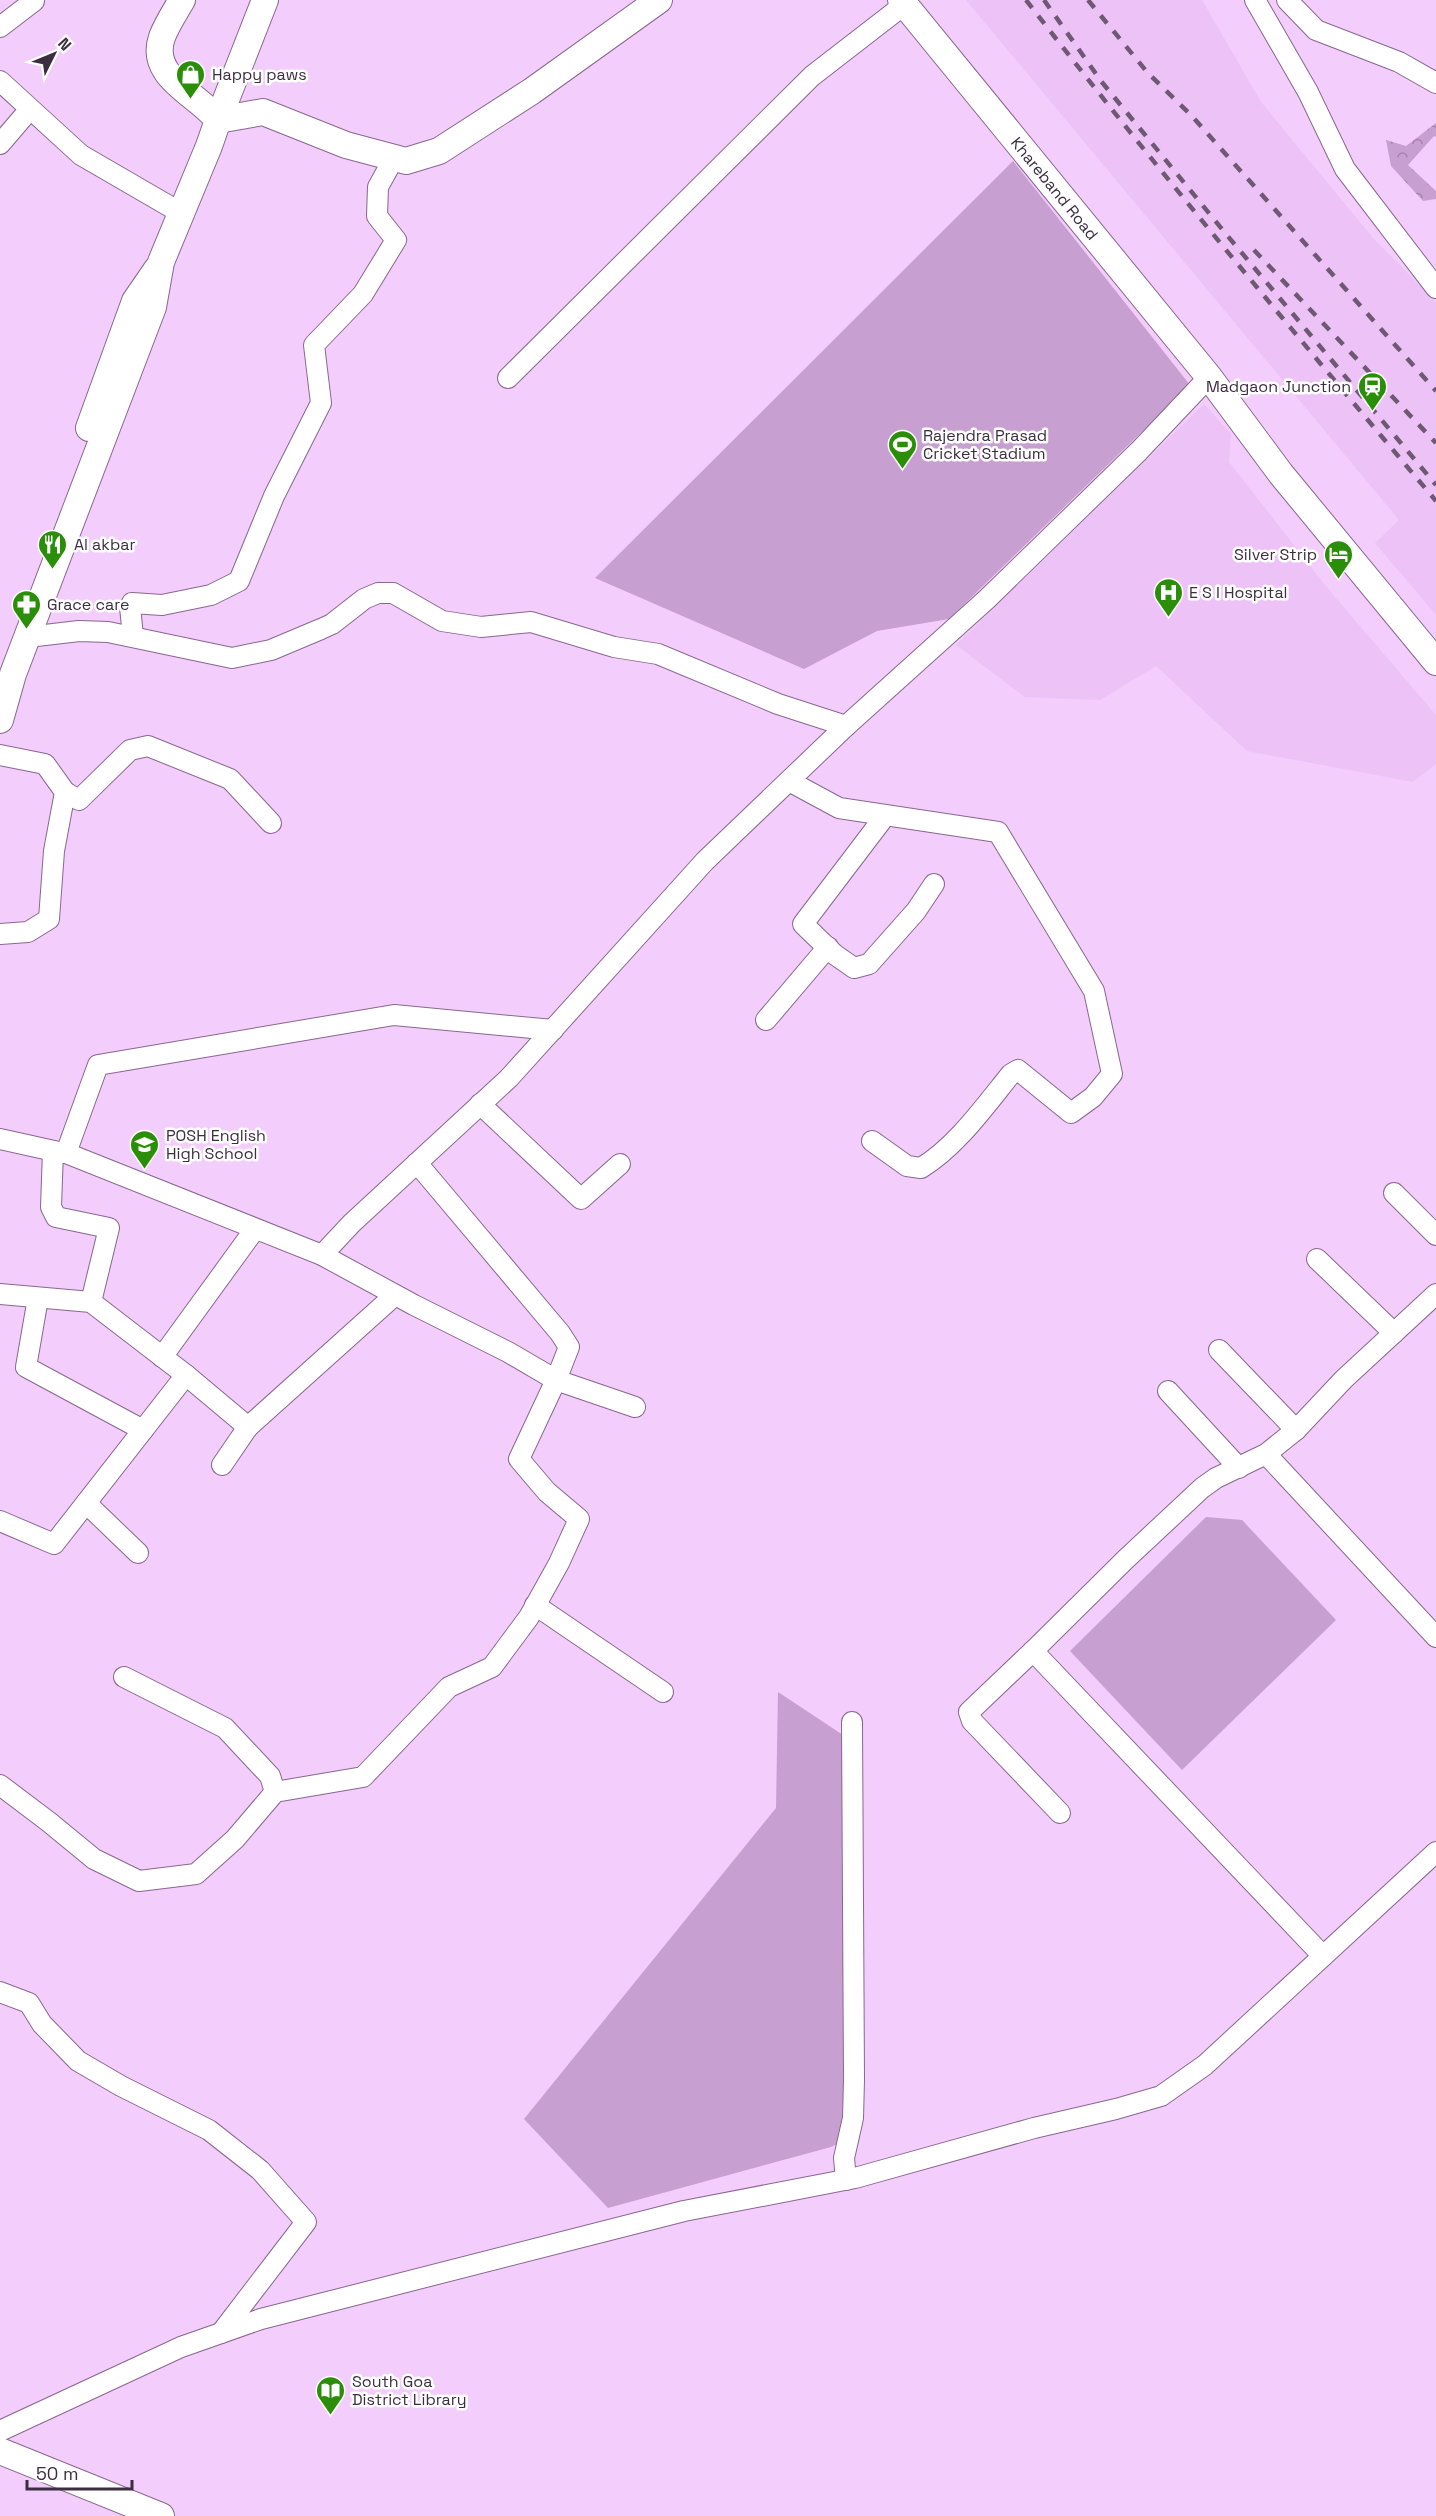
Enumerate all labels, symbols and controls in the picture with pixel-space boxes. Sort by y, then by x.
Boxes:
north arrow [24,24,84,84]
text: N [53,33,76,55]
shop icon: Happy paws [175,58,207,100]
place label: Happy paws [212,64,307,85]
street label: Khareband Road [1006,133,1103,244]
station icon: Madgaon Junction [1356,370,1388,412]
place label: Madgaon Junction [1206,376,1351,397]
place label: Rajendra Prasad Cricket Stadium [923,425,1047,464]
sports icon: Rajendra Prasad Cricket Stadium [886,428,918,470]
restaurant icon: Al akbar [37,528,69,570]
place label: Al akbar [74,534,135,555]
hotel icon: Silver Strip [1322,538,1354,580]
place label: Silver Strip [1234,544,1317,565]
hospital icon: E S I Hospital [1152,576,1184,618]
place label: E S I Hospital [1189,582,1288,603]
pharmacy icon: Grace care [10,588,42,630]
place label: Grace care [47,594,129,615]
place label: POSH English High School [166,1125,266,1164]
school or university icon: POSH English High School [129,1128,161,1170]
place label: South Goa District Library [352,2371,467,2410]
library icon: South Goa District Library [315,2374,347,2416]
scale bar [27,2453,132,2491]
text: 50 m [36,2462,78,2485]

